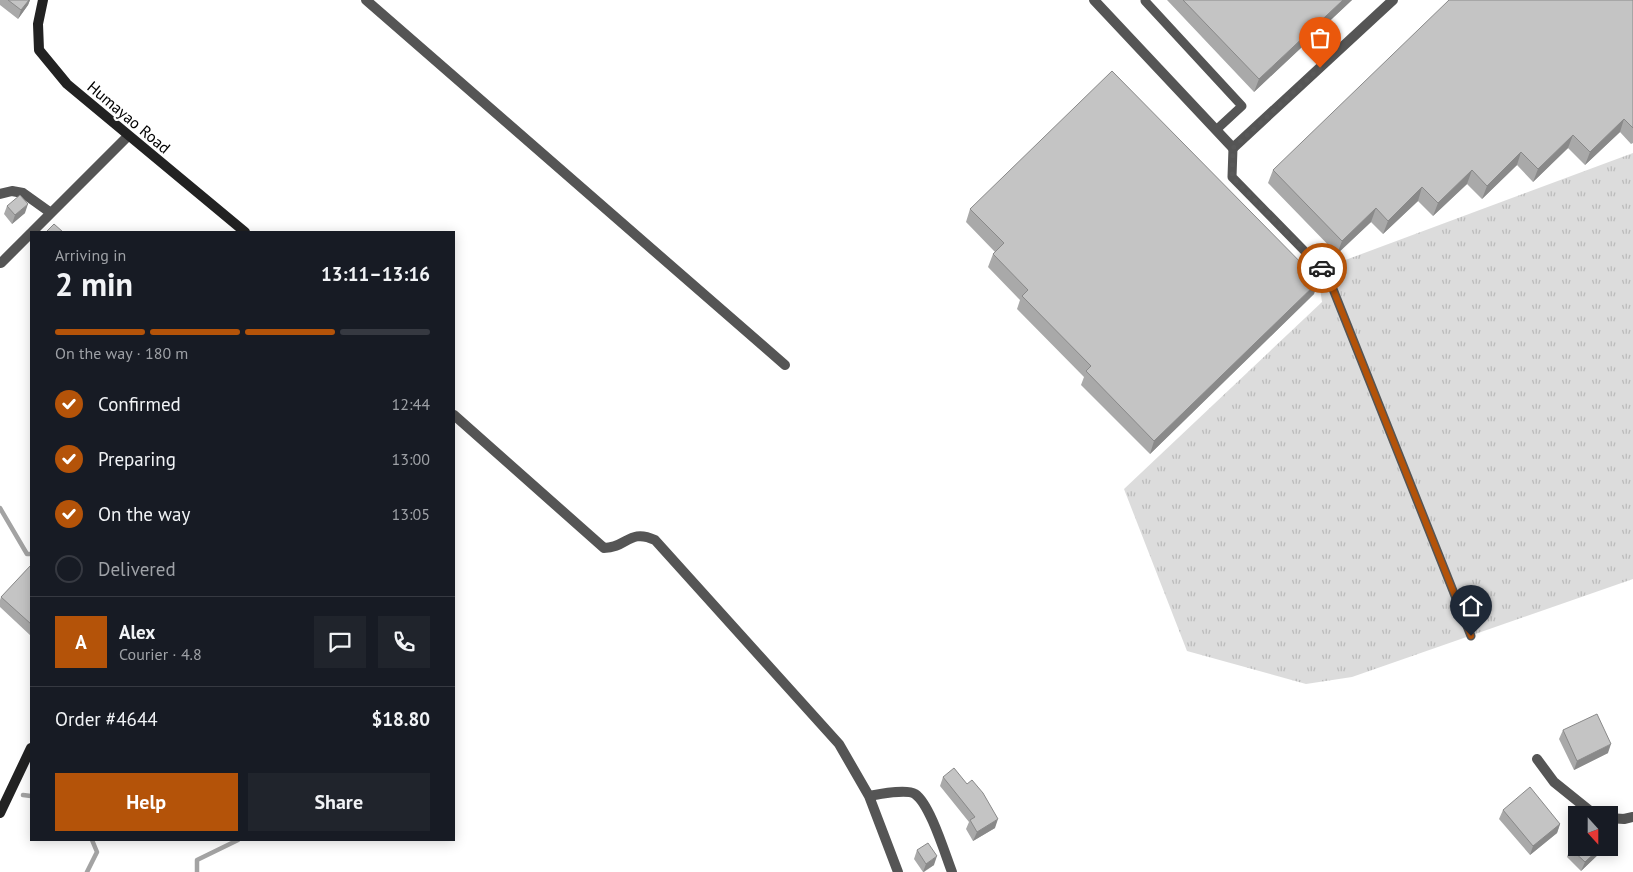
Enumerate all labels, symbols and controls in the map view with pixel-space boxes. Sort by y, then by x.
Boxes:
pin [1299,17,1341,68]
icon: bag [1306,24,1334,52]
street label: Humayao Road [83,76,175,158]
courier [1297,243,1347,293]
text: Arriving in [55,245,126,265]
icon: car [1308,254,1336,282]
text: 13:11–13:16 [321,262,430,286]
text: 2 min [55,263,133,305]
text: On the way · 180 m [55,343,188,363]
icon: check [55,390,83,418]
text: Confirmed [98,392,181,416]
text: 12:44 [392,394,430,414]
icon: check [55,445,83,473]
text: Preparing [98,447,176,471]
text: 13:00 [392,449,430,469]
icon: check [55,500,83,528]
text: On the way [98,502,190,526]
text: 13:05 [392,504,430,524]
text: Delivered [98,557,176,581]
pin [1450,585,1492,636]
icon: home [1457,592,1485,620]
button: chat [314,616,366,668]
button: phone [378,616,430,668]
text: Alex [119,620,155,644]
text: A [75,630,87,654]
text: Courier · 4.8 [119,644,202,664]
text: Order #4644 [55,707,158,731]
text: $18.80 [371,707,430,731]
button: Help [55,773,238,831]
button: Share [248,773,430,831]
north arrow [1568,806,1618,856]
map controls [1568,806,1618,856]

